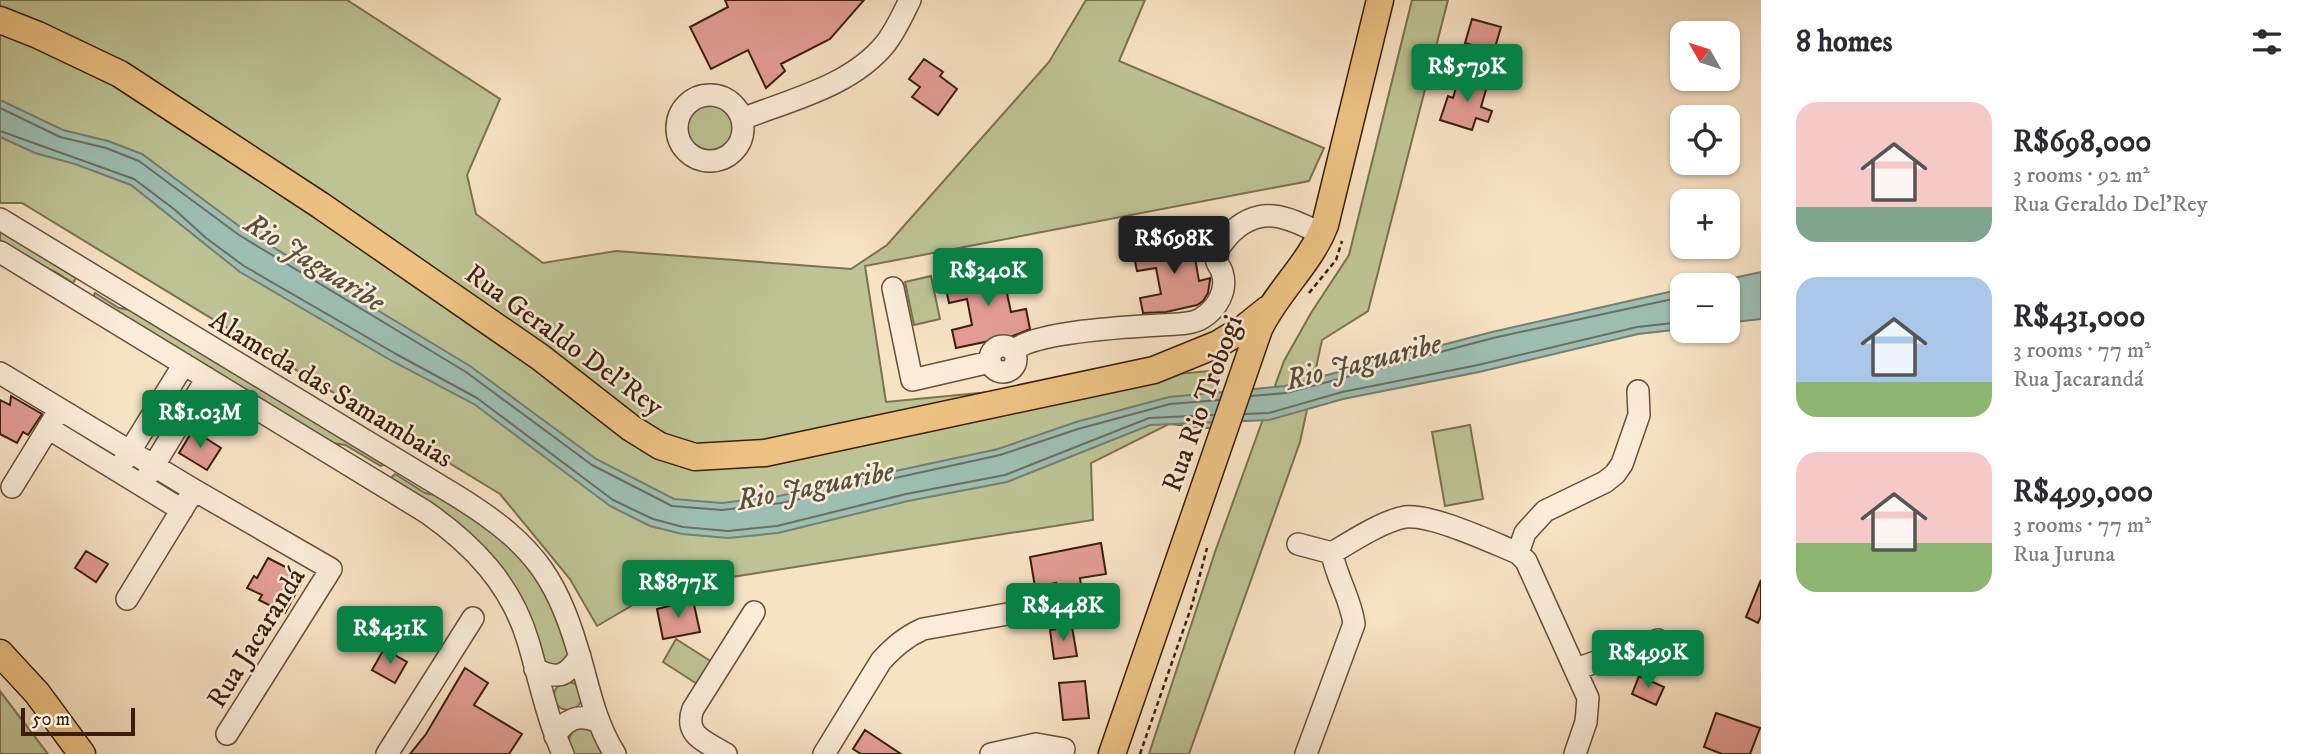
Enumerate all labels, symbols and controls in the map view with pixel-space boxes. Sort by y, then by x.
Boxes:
north arrow [1670,21,1740,91]
map controls [1670,21,1740,343]
icon: filters [2248,23,2286,61]
text: 8 homes [1796,24,1893,61]
pin: R$579K [1410,44,1524,104]
text: R$579K [1427,52,1507,81]
button: locate [1670,105,1740,175]
text: R$698,000 [2013,124,2151,161]
icon: home [1852,130,1936,214]
text: 3 rooms · 92 m² [2013,161,2150,190]
button: + [1670,189,1740,259]
text: Rua Geraldo Del'Rey [2013,190,2208,219]
water label: Rio Jaguaribe [236,205,392,322]
pin: R$698K [1117,216,1231,276]
text: R$698K [1135,224,1213,253]
pin: R$340K [931,248,1045,308]
street label: Rua Geraldo Del'Rey [458,256,671,424]
text: R$340K [949,256,1027,285]
button: − [1670,273,1740,343]
text: R$431,000 [2013,299,2145,336]
street label: Alameda das Samambaias [203,303,459,476]
icon: home [1852,305,1936,389]
street label: Rua Rio Trobogi [1154,310,1251,497]
water label: Rio Jaguaribe [1281,325,1446,400]
text: 3 rooms · 77 m² [2013,336,2151,365]
text: Rua Jacarandá [2013,365,2144,394]
pin: R$1.03M [135,391,265,450]
text: R$1.03M [158,398,242,427]
water label: Rio Jaguaribe [733,453,898,520]
text: R$499,000 [2013,474,2153,511]
icon: home [1852,480,1936,564]
text: 3 rooms · 77 m² [2013,511,2151,540]
text: Rua Juruna [2013,540,2115,569]
pin: R$877K [621,560,735,620]
street label: Rua Jacarandá [199,561,313,715]
text: R$877K [638,568,718,597]
pin: R$448K [1006,584,1120,643]
text: R$448K [1022,591,1104,620]
pin: R$431K [333,606,447,666]
text: R$431K [353,614,427,643]
pin: R$499K [1591,630,1705,690]
text: R$499K [1608,638,1688,667]
scale bar [21,705,135,737]
text: 50 m [32,708,70,731]

